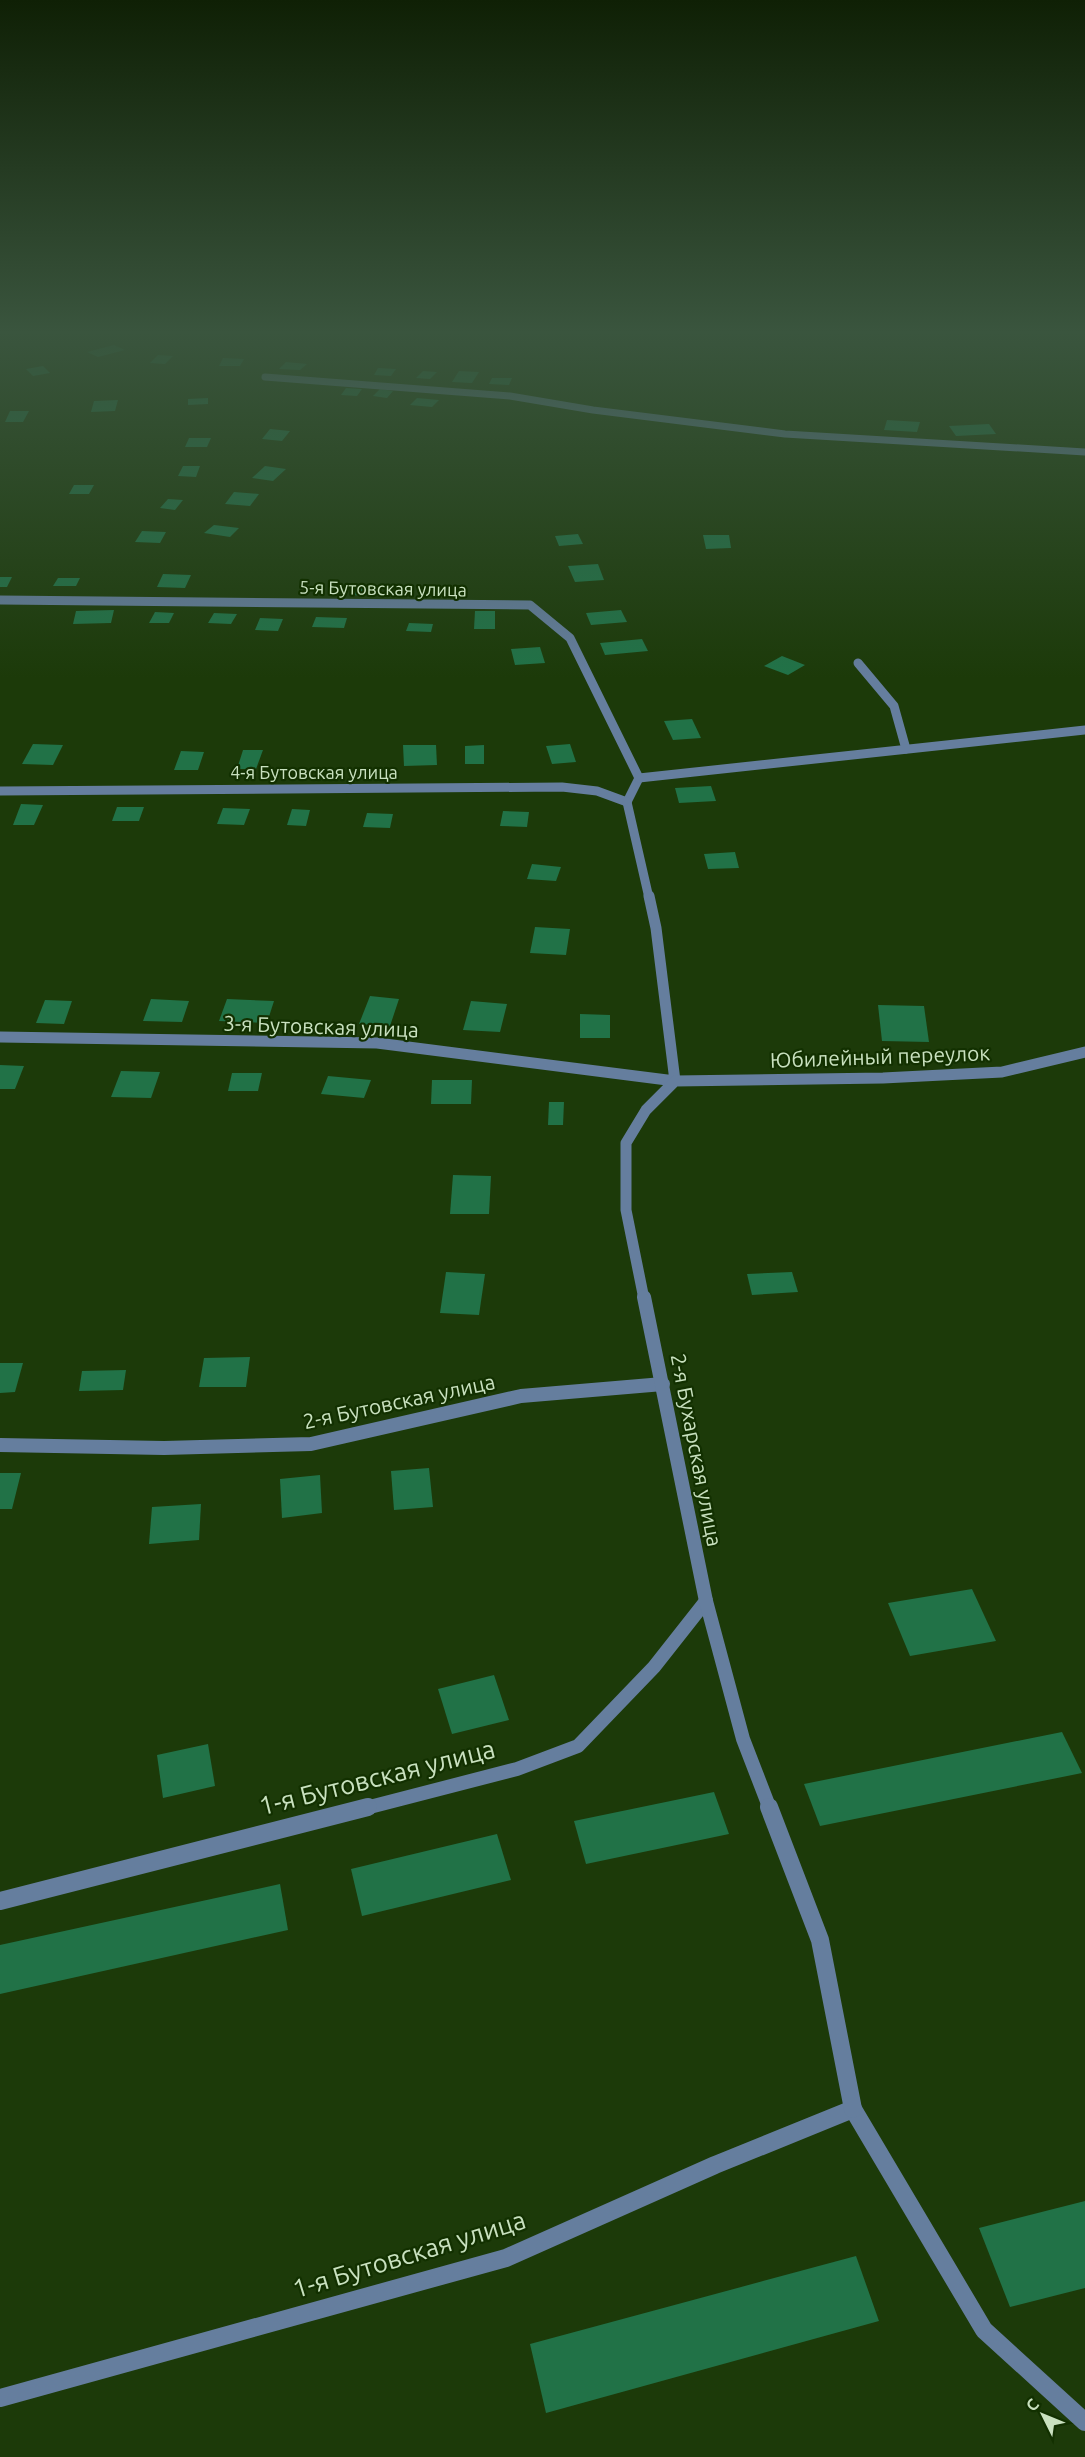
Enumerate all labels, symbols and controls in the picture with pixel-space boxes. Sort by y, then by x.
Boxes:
street label: 5-я Бутовская улица [299,577,467,599]
street label: 4-я Бутовская улица [230,762,398,782]
street label: 3-я Бутовская улица [223,1011,419,1041]
street label: Юбилейный переулок [770,1040,991,1072]
street label: 2-я Бухарская улица [667,1352,727,1548]
street label: 2-я Бутовская улица [301,1369,497,1433]
street label: 1-я Бутовская улица [256,1734,498,1820]
street label: 1-я Бутовская улица [289,2205,529,2303]
north arrow [1013,2385,1073,2445]
text: С [1022,2395,1042,2415]

